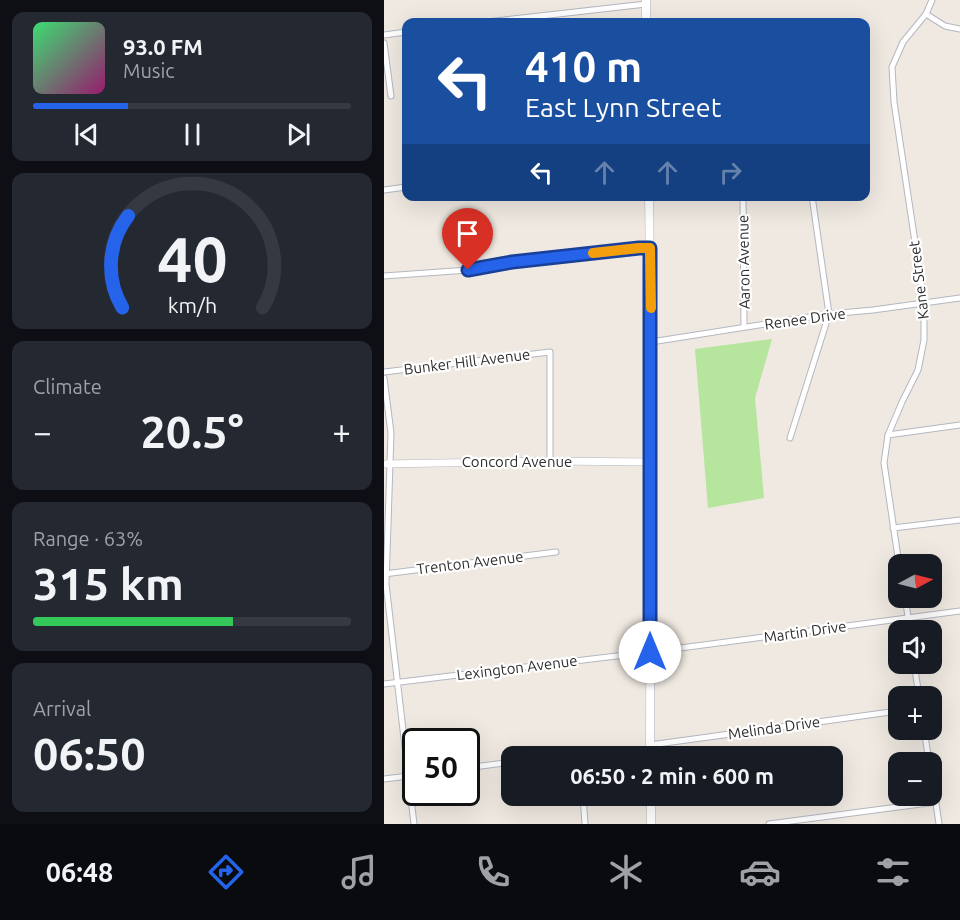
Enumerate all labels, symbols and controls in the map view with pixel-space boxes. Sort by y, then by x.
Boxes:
text: 93.0 FM [123,34,203,59]
icon: left [426,42,504,120]
text: 410 m [525,43,642,90]
text: Music [123,59,175,82]
text: East Lynn Street [525,92,721,122]
icon: previous [70,118,103,151]
icon: pause [176,118,209,151]
icon: next [282,118,315,151]
icon: left [525,156,558,189]
icon: ahead [588,156,621,189]
icon: ahead [651,156,684,189]
icon: right [714,156,747,189]
pin [442,208,493,270]
street label: Aaron Avenue [734,215,753,309]
icon: arrive [451,217,484,250]
text: 40 [157,224,227,294]
street label: Kane Street [905,240,932,320]
text: km/h [167,293,217,317]
street label: Renee Drive [763,304,847,333]
street label: Bunker Hill Avenue [403,345,531,378]
text: Climate [33,375,102,398]
text: 20.5° [140,406,244,457]
text: − [33,413,52,450]
text: + [332,413,351,450]
street label: Concord Avenue [462,453,572,470]
text: Range · 63% [33,527,143,550]
street label: Trenton Avenue [416,548,524,577]
north arrow [888,554,942,608]
map controls [888,554,942,806]
text: 315 km [33,558,184,609]
street label: Martin Drive [762,617,847,646]
position arrow [618,620,682,684]
button: sound [888,620,942,674]
street label: Lexington Avenue [456,652,578,683]
button: + [888,686,942,740]
text: Arrival [33,697,91,720]
street label: Melinda Drive [727,713,821,742]
text: 06:50 [33,728,146,779]
speed limit sign: 50 [402,728,480,806]
button: − [888,752,942,806]
text: 06:50 · 2 min · 600 m [570,763,774,788]
icon: directions [205,851,247,893]
icon: music [338,851,380,893]
icon: phone [472,851,514,893]
icon: climate [605,851,647,893]
icon: car [739,851,781,893]
icon: filters [872,851,914,893]
text: 06:48 [46,857,113,887]

